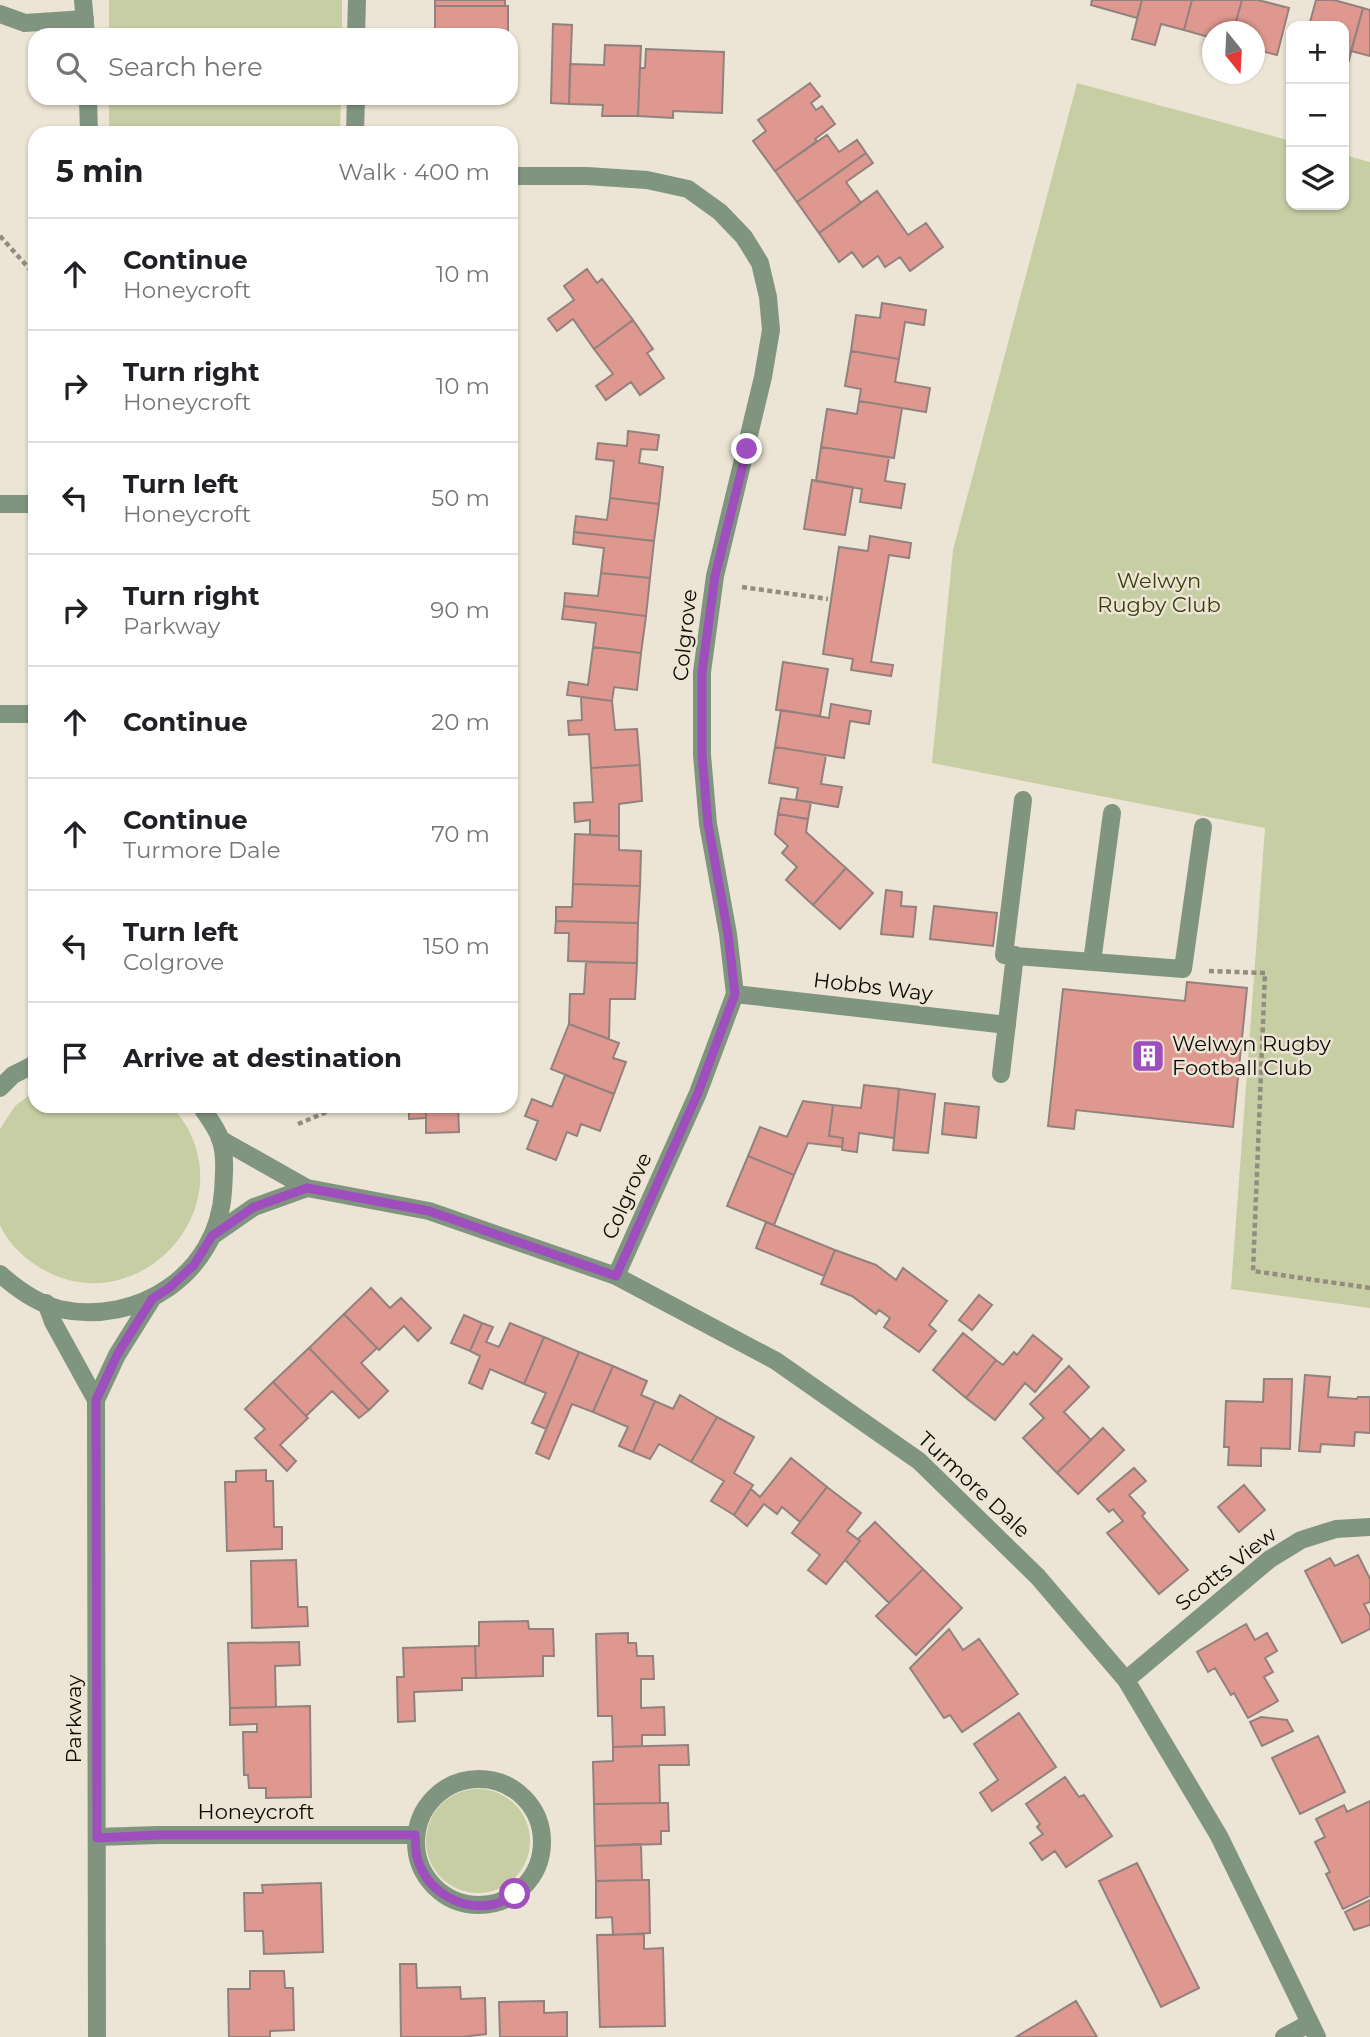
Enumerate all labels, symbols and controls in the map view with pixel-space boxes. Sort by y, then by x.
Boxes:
north arrow [1202,21,1265,84]
map controls [1286,21,1349,210]
button: + [1286,21,1349,84]
search box [28,28,518,105]
icon: search [52,48,90,86]
text: Search here [108,51,263,83]
button: − [1286,84,1349,147]
button: layers [1286,147,1349,210]
text: 5 min [56,153,144,190]
text: Walk · 400 m [338,158,490,186]
text: Continue [123,244,248,276]
icon: ahead [56,255,94,293]
text: 10 m [436,260,490,288]
text: Honeycroft [123,276,251,304]
text: Turn right [123,356,259,388]
icon: right [56,367,94,405]
text: 10 m [436,372,490,400]
text: Honeycroft [123,388,251,416]
route end [731,433,762,464]
text: Turn left [123,468,239,500]
icon: left [56,479,94,517]
text: 50 m [431,484,490,512]
text: Honeycroft [123,500,251,528]
park label: Welwyn Rugby Club [1097,568,1221,617]
text: Turn right [123,580,259,612]
street label: Colgrove [667,588,702,682]
icon: right [56,591,94,629]
text: 90 m [430,596,490,624]
text: Parkway [123,612,220,640]
icon: ahead [56,703,94,741]
text: Continue [123,706,248,738]
text: 20 m [431,708,490,736]
text: Continue [123,804,248,836]
icon: ahead [56,815,94,853]
text: 70 m [431,820,490,848]
text: Turmore Dale [123,836,281,864]
text: Turn left [123,916,239,948]
icon: left [56,927,94,965]
text: 150 m [423,932,490,960]
text: Colgrove [123,948,224,976]
street label: Hobbs Way [812,967,935,1006]
place label: Welwyn Rugby Football Club [1172,1031,1332,1080]
building icon: Welwyn Rugby Football Club [1129,1037,1167,1075]
icon: arrive [56,1039,94,1077]
text: Arrive at destination [123,1042,402,1074]
street label: Colgrove [596,1149,657,1243]
street label: Turmore Dale [913,1426,1036,1543]
street label: Scotts View [1170,1521,1282,1616]
street label: Parkway [61,1674,86,1763]
street label: Honeycroft [198,1799,314,1824]
route start [499,1878,530,1909]

